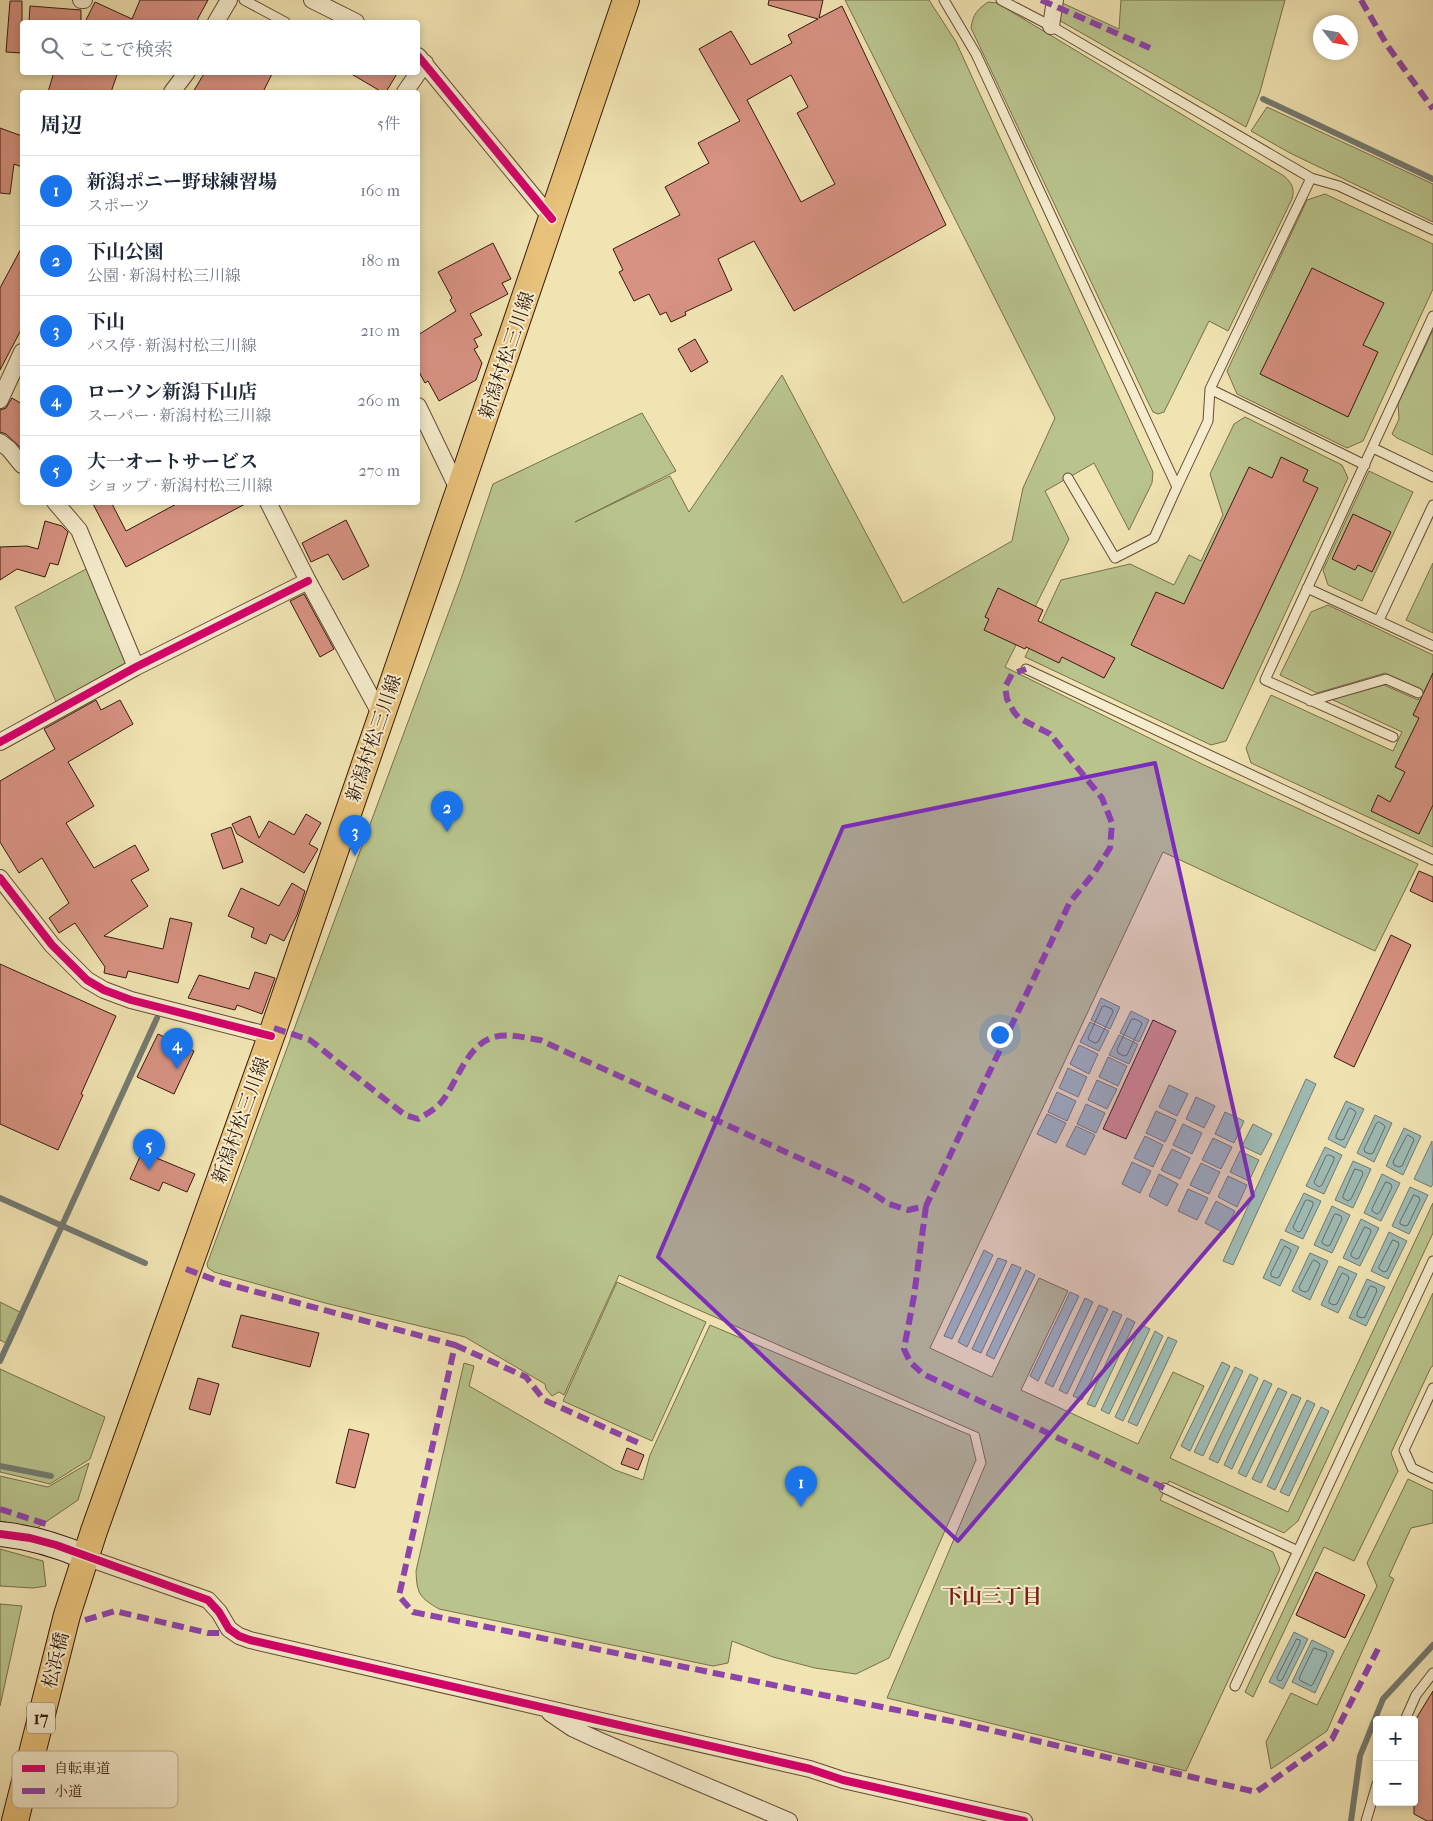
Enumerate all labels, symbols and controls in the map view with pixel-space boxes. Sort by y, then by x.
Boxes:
north arrow [1313,15,1358,60]
search box [20,20,420,75]
icon: search [38,34,66,62]
text: ここで検索 [78,39,173,61]
text: 周辺 [40,113,82,137]
text: 5件 [377,114,400,133]
text: 新潟ポニー野球練習場 [87,171,277,193]
text: 1 [53,181,59,200]
text: 160 m [360,181,400,200]
text: スポーツ [87,196,150,215]
text: 下山公園 [87,241,163,263]
text: 2 [52,251,60,270]
text: 180 m [361,251,400,270]
text: 公園 · 新潟村松三川線 [87,266,241,285]
street label: 新潟村松三川線 [475,289,539,422]
text: 下山 [87,311,125,333]
text: 3 [53,321,59,340]
text: 210 m [361,321,400,340]
text: バス停 · 新潟村松三川線 [87,336,257,355]
text: ローソン新潟下山店 [87,381,257,403]
text: 4 [51,391,61,410]
text: 260 m [358,391,400,410]
text: スーパー · 新潟村松三川線 [87,406,272,425]
text: 大一オートサービス [87,451,258,473]
text: 5 [53,461,59,480]
text: 270 m [359,461,400,480]
text: ショップ · 新潟村松三川線 [87,476,273,495]
street label: 新潟村松三川線 [342,672,406,805]
pin: 2 [431,791,463,832]
pin: 3 [339,815,371,856]
your location [987,1022,1013,1048]
pin: 4 [161,1028,193,1069]
street label: 新潟村松三川線 [208,1054,274,1187]
pin: 5 [133,1129,165,1170]
pin: 1 [785,1466,817,1507]
district label: 下山三丁目 [942,1585,1042,1608]
street label: 松浜橋 [38,1630,74,1691]
road number: 17 [27,1702,55,1734]
map controls [1373,1716,1418,1806]
button: + [1373,1716,1418,1761]
legend [12,1751,178,1808]
text: 自転車道 [54,1760,110,1777]
button: − [1373,1761,1418,1806]
text: 小道 [54,1783,82,1800]

